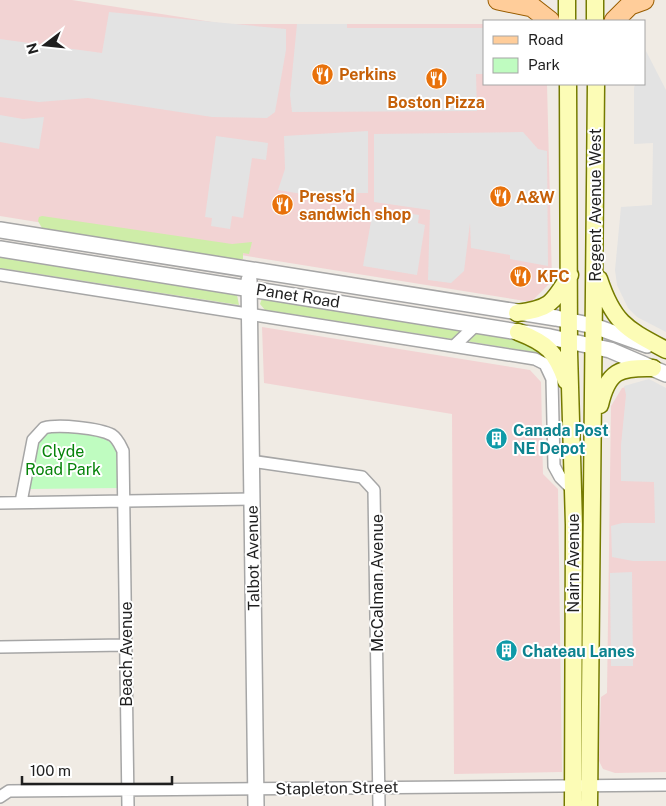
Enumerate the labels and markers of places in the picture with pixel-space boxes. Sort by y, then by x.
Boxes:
restaurant icon: Perkins [311,62,335,86]
place label: Perkins [339,65,396,84]
restaurant icon: Boston Pizza [424,66,448,90]
place label: Boston Pizza [387,93,485,112]
restaurant icon: A&W [488,185,512,209]
place label: Press’d sandwich shop [299,187,412,224]
place label: A&W [516,188,555,207]
restaurant icon: Press’d sandwich shop [271,193,295,217]
restaurant icon: KFC [509,264,533,288]
place label: KFC [537,267,570,286]
place label: Canada Post NE Depot [513,421,609,458]
building icon: Canada Post NE Depot [485,427,509,451]
building icon: Chateau Lanes [494,639,518,663]
place label: Chateau Lanes [522,642,635,661]

